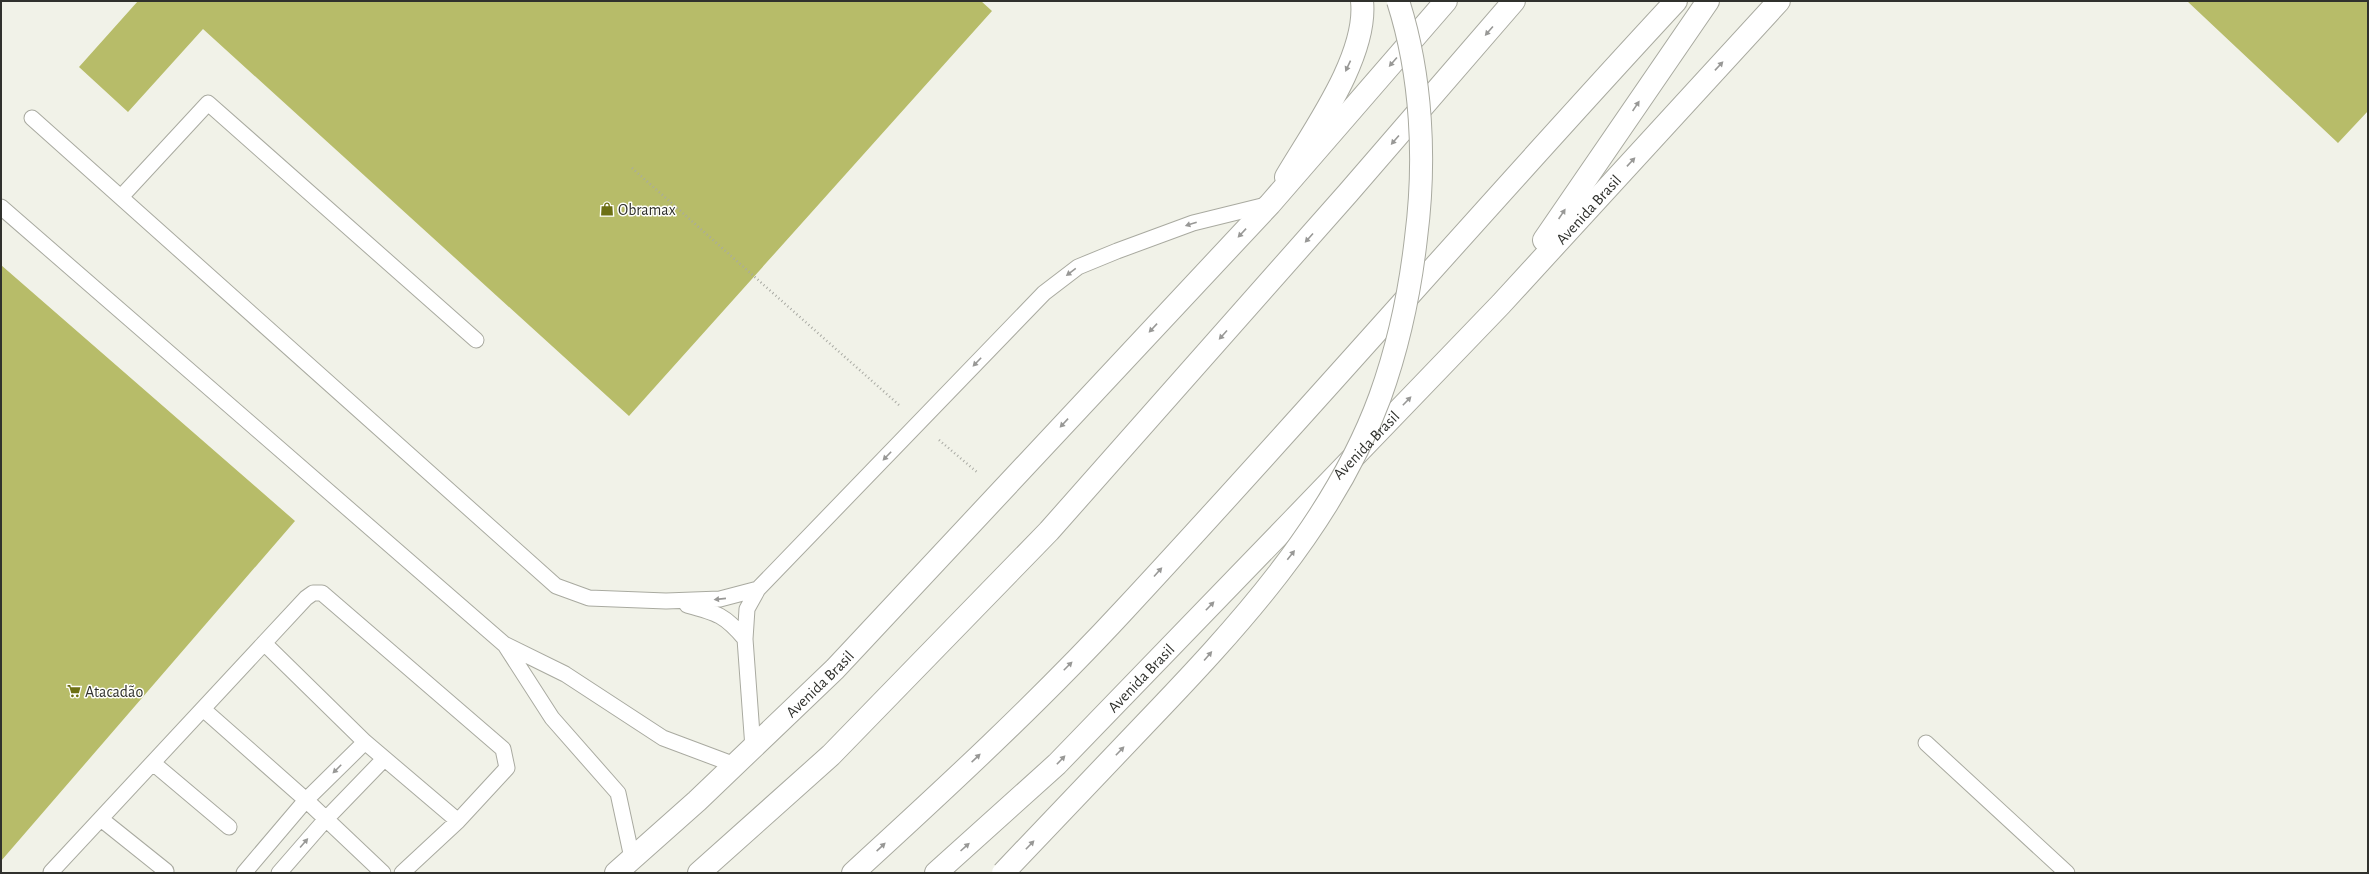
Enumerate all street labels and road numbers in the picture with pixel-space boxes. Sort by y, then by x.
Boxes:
street label: Avenida Brasil [1553,172,1624,248]
street label: Avenida Brasil [1330,408,1403,483]
street label: Avenida Brasil [1105,641,1178,716]
street label: Avenida Brasil [783,648,857,721]

